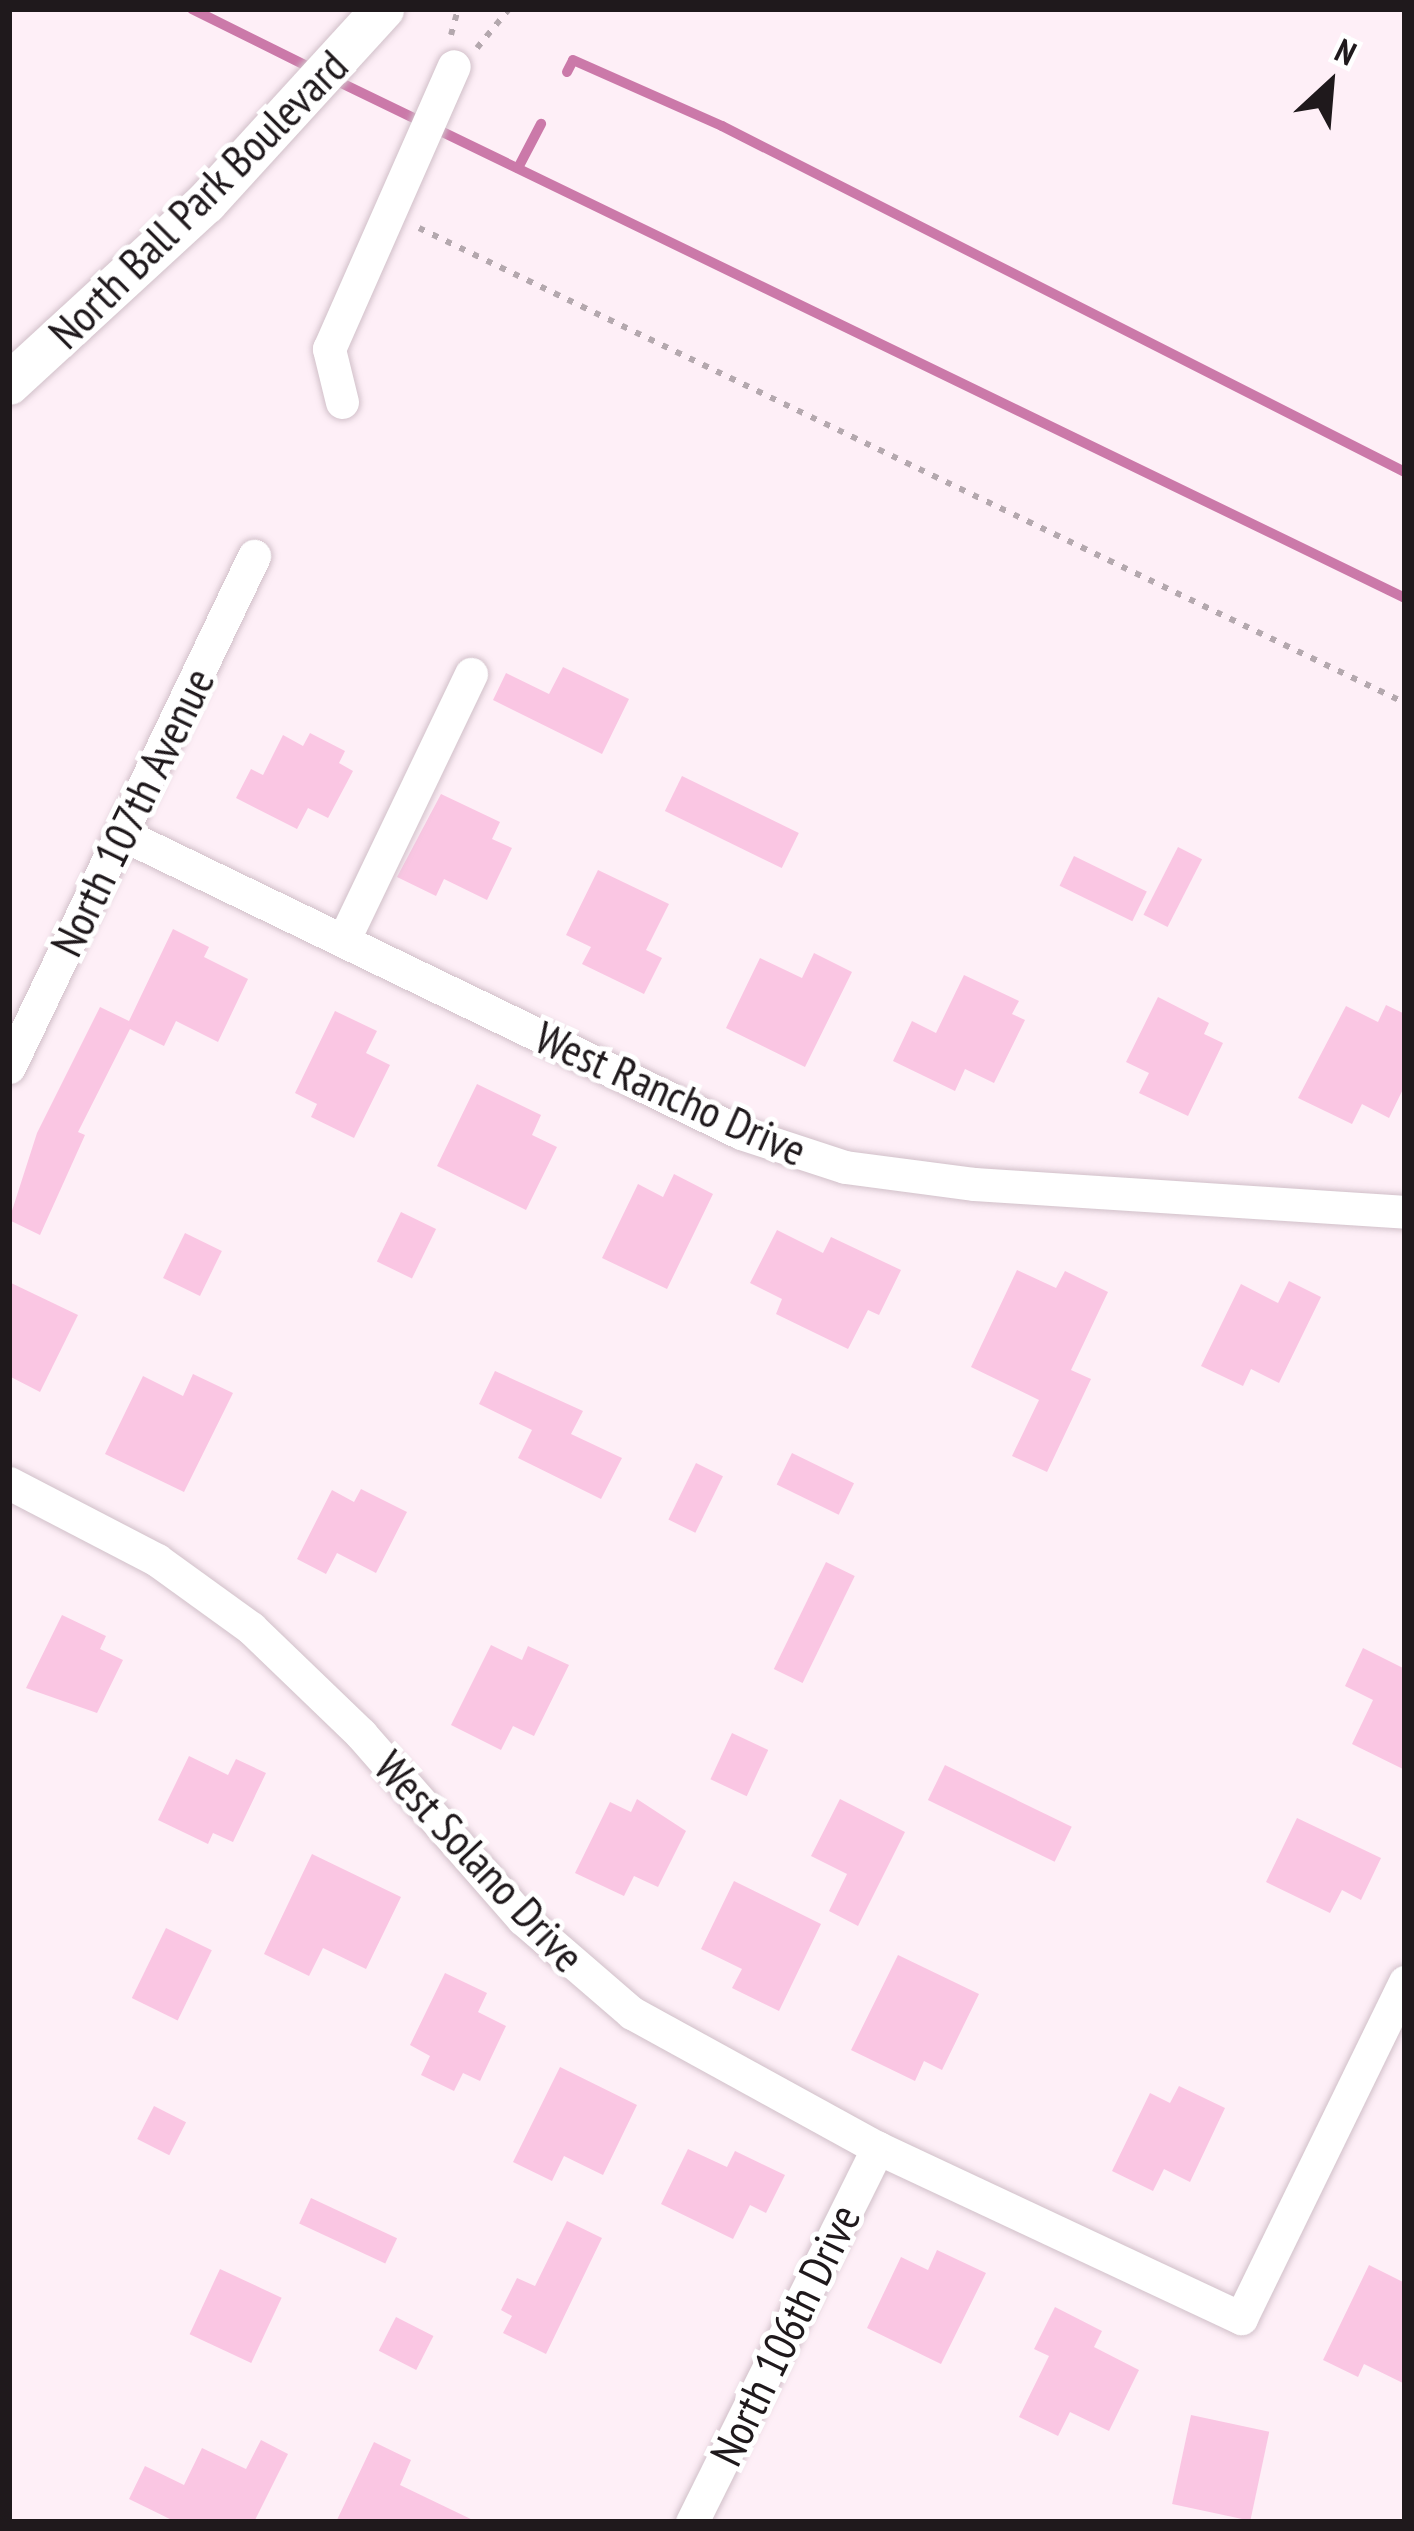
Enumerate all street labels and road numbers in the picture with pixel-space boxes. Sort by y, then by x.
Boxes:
street label: North Ball Park Boulevard [37,38,359,360]
street label: North 107th Avenue [39,659,225,965]
street label: West Rancho Drive [527,1009,815,1177]
street label: West Solano Drive [364,1739,596,1983]
street label: North 106th Drive [699,2196,871,2474]

